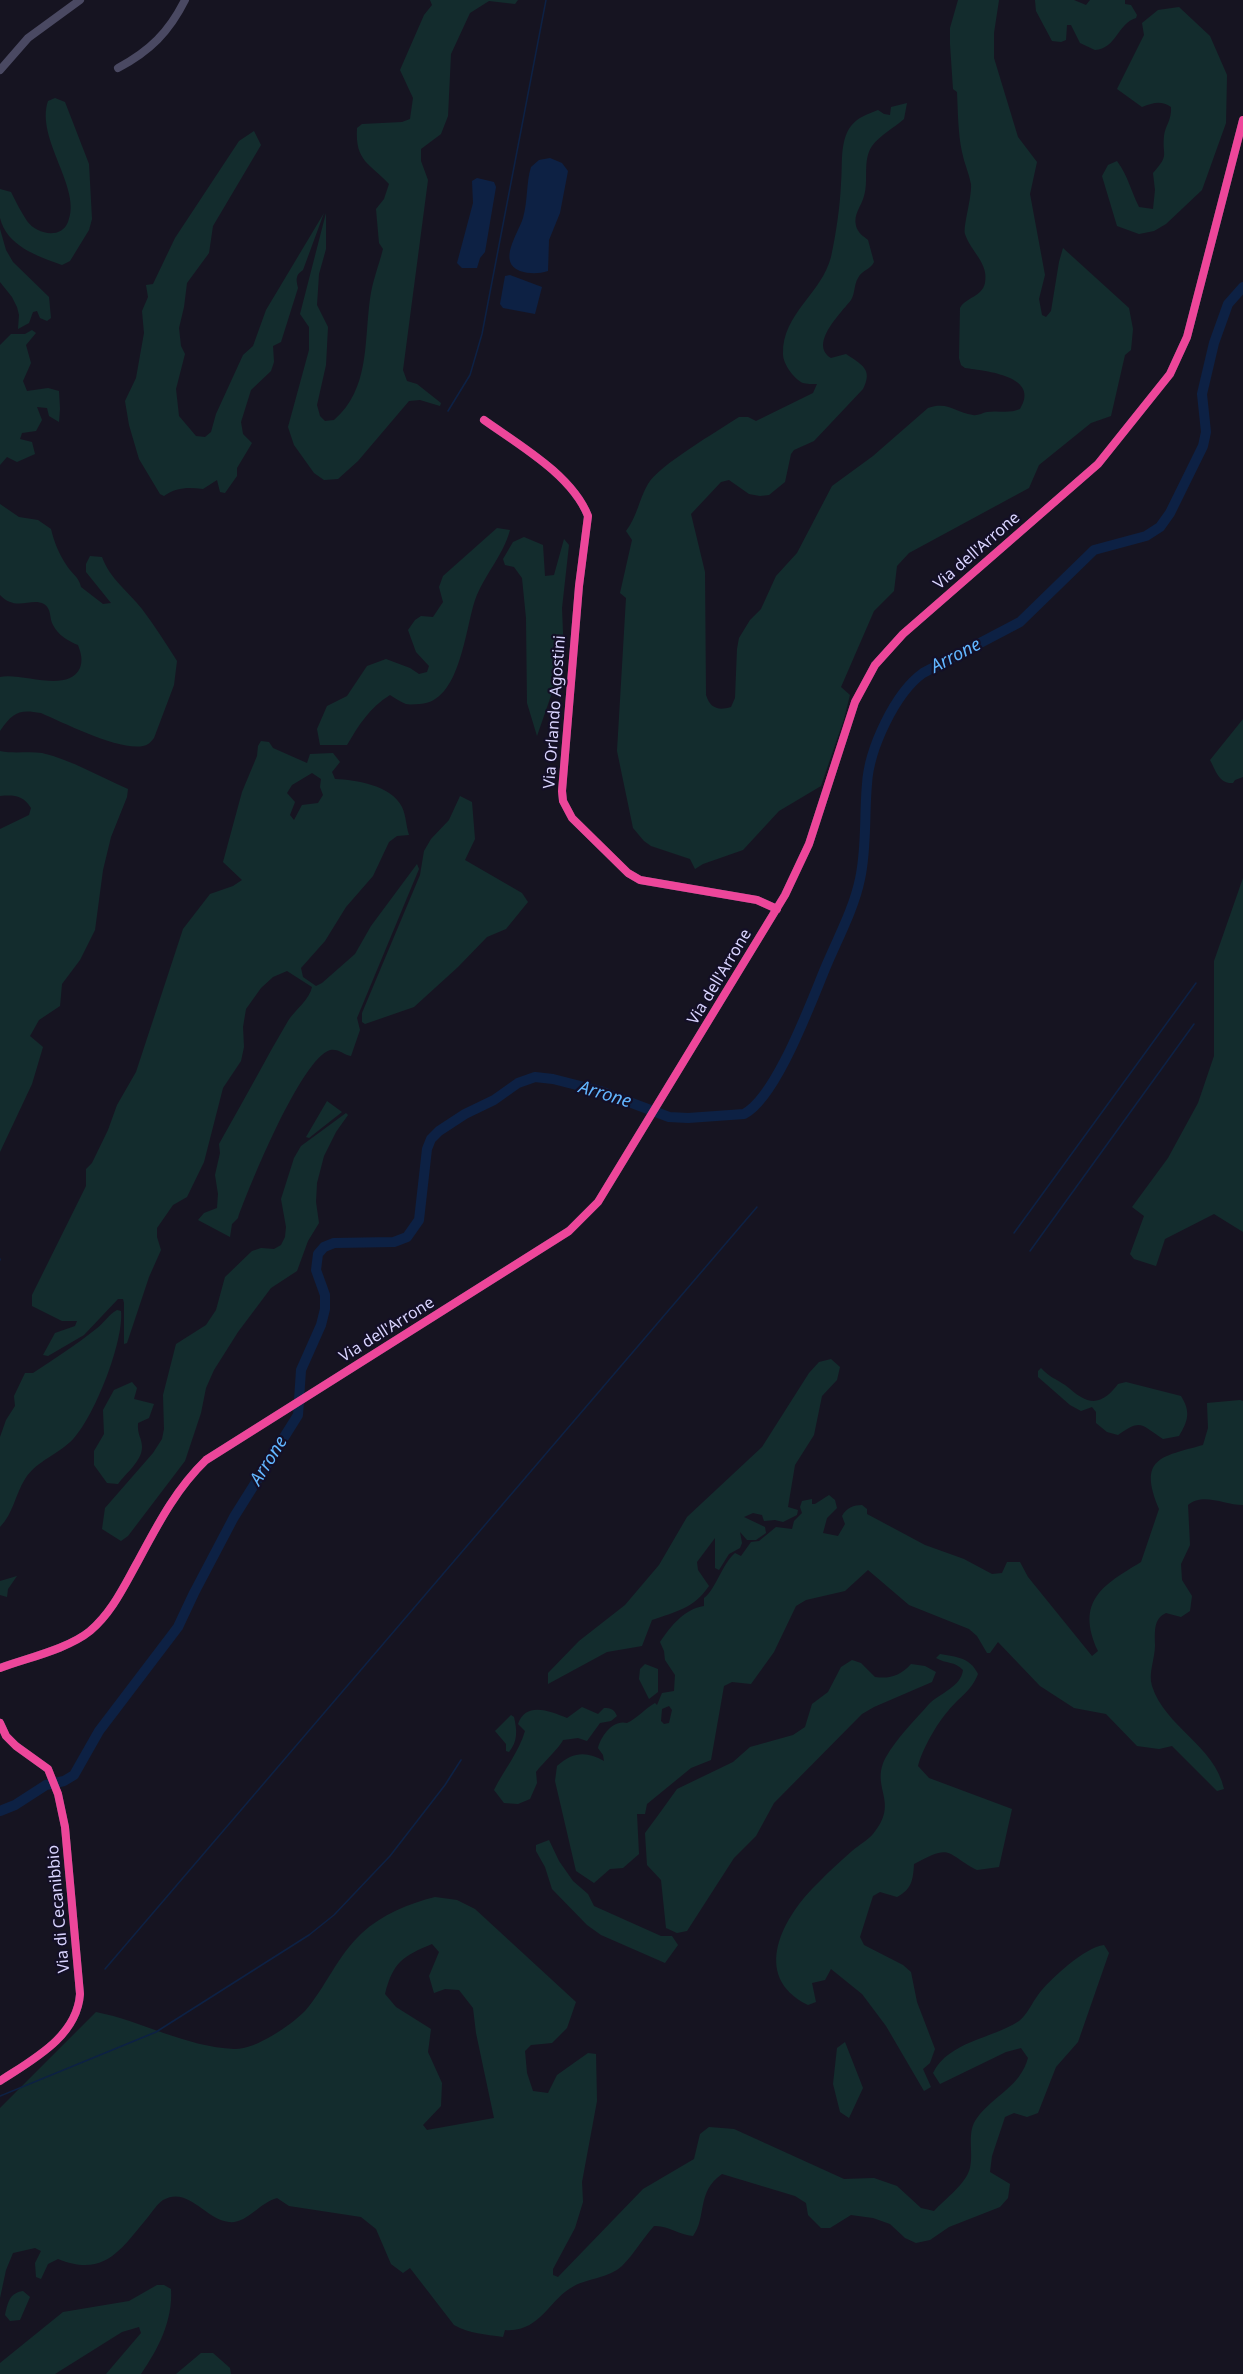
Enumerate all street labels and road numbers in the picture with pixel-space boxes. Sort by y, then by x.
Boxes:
street label: Via dell'Arrone [930,508,1024,594]
street label: Via Orlando Agostini [540,635,570,789]
street label: Via dell'Arrone [684,926,756,1028]
street label: Via dell'Arrone [336,1293,438,1367]
street label: Via di Cecanibbio [44,1844,74,1974]

